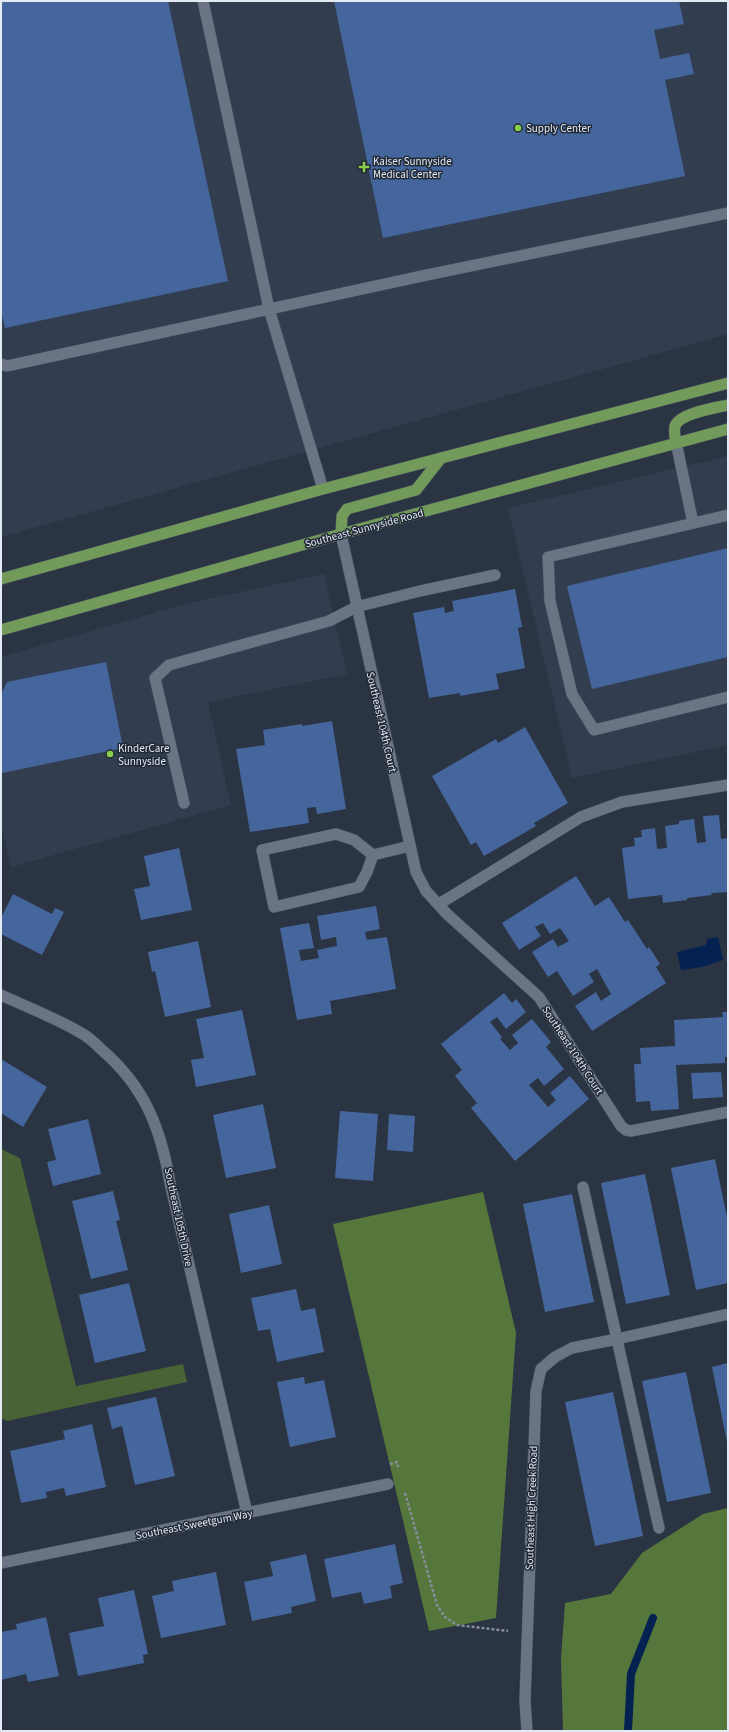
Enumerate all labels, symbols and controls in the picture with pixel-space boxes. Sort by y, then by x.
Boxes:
place label: Supply Center [526,121,591,136]
marker: Supply Center [513,123,523,133]
place label: Kaiser Sunnyside Medical Center [373,154,452,182]
marker: Kaiser Sunnyside Medical Center [358,161,370,173]
street label: Southeast Sunnyside Road [303,505,425,552]
street label: Southeast 104th Court [363,670,400,774]
place label: KinderCare Sunnyside [118,741,170,769]
marker: KinderCare Sunnyside [105,749,115,759]
street label: Southeast 104th Court [538,1003,607,1098]
street label: Southeast 105th Drive [161,1166,196,1269]
street label: Southeast High Creek Road [522,1446,541,1570]
street label: Southeast Sweetgum Way [134,1506,254,1543]

